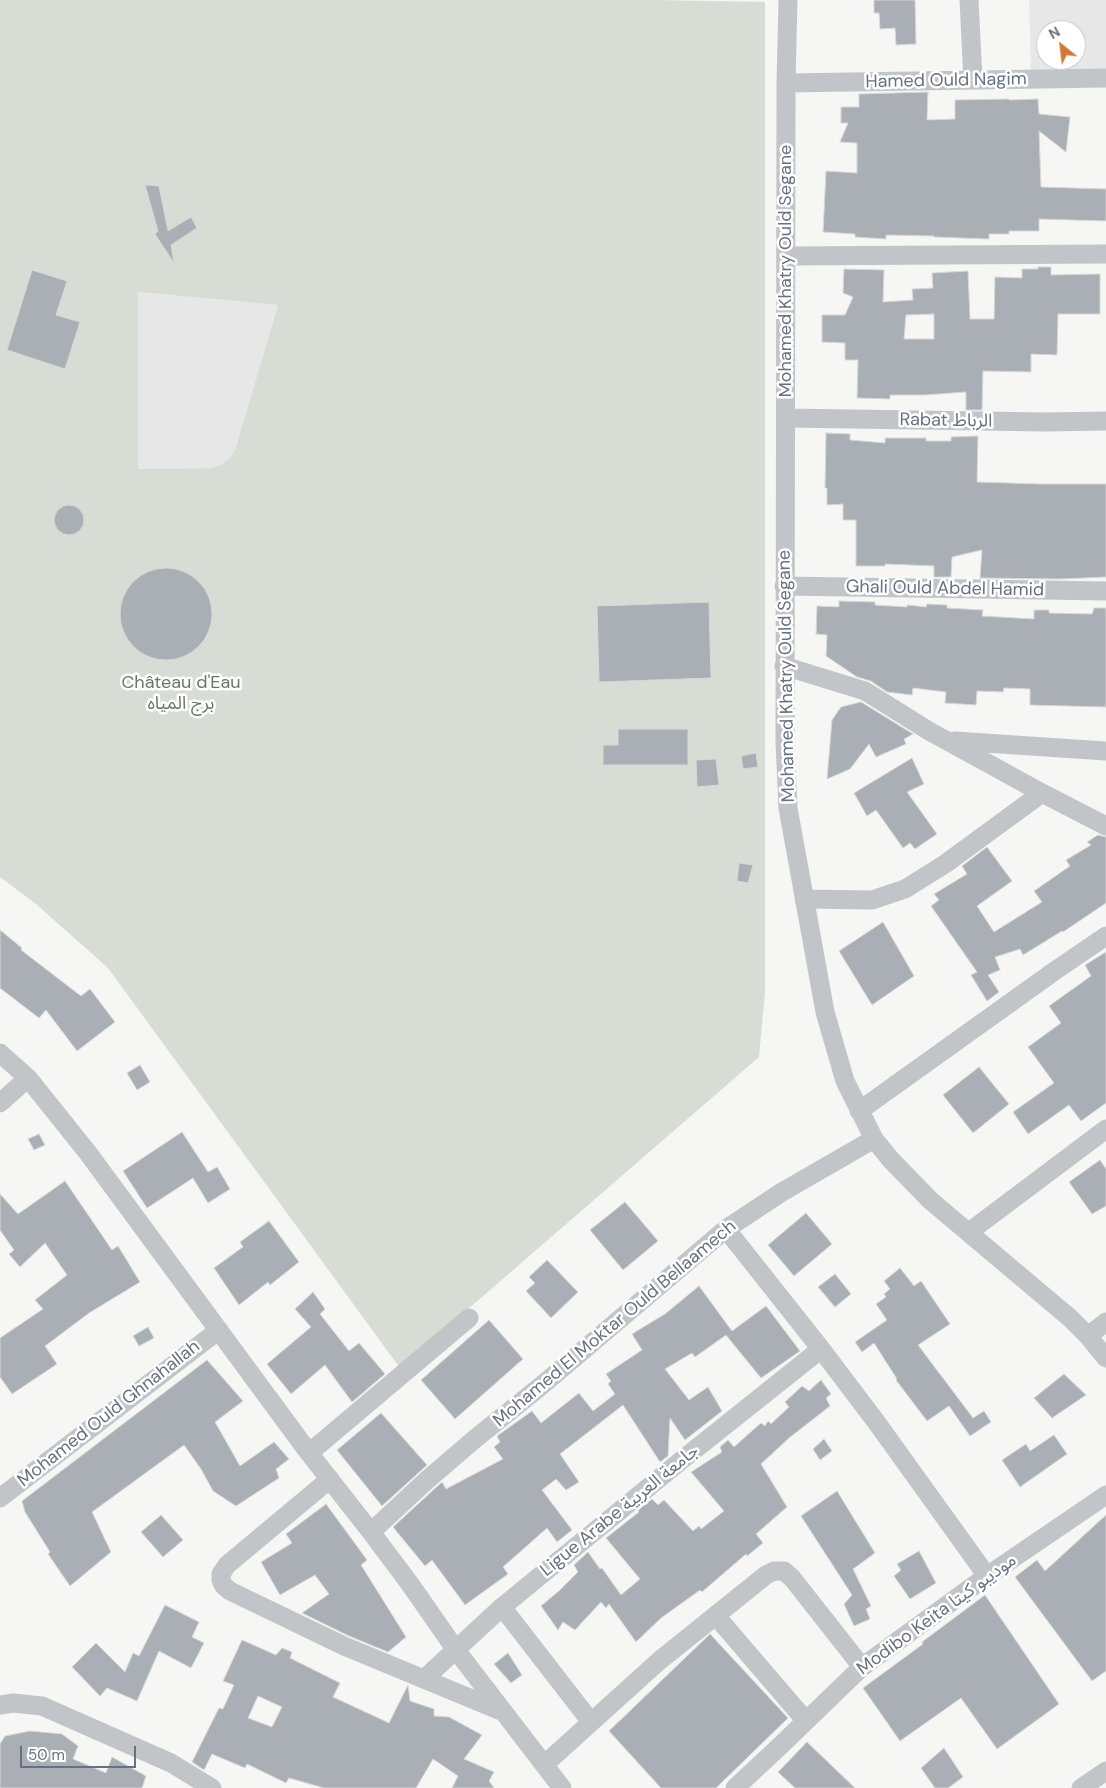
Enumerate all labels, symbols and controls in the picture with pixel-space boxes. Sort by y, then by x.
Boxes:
north arrow [1036,20,1086,70]
text: N [1045,22,1063,43]
street label: Hamed Ould Nagim [865,69,1027,93]
street label: Mohamed Khatry Ould Segane [775,145,797,397]
street label: Rabat الرباط [899,409,993,433]
street label: Mohamed Khatry Ould Segane [774,550,800,802]
street label: Ghali Ould Abdel Hamid [846,576,1044,602]
park label: Château d'Eau برج المياه [121,672,241,714]
street label: Mohamed El Moktar Ould Bellaamech [489,1216,741,1432]
street label: Mohamed Ould Ghnahallah [14,1336,204,1492]
street label: Ligue Arabe جامعة العربية [537,1441,703,1581]
street label: Modibo Keita موديبو كيتا [853,1550,1021,1680]
scale bar [22,1736,139,1768]
text: 50 m [28,1745,65,1765]

